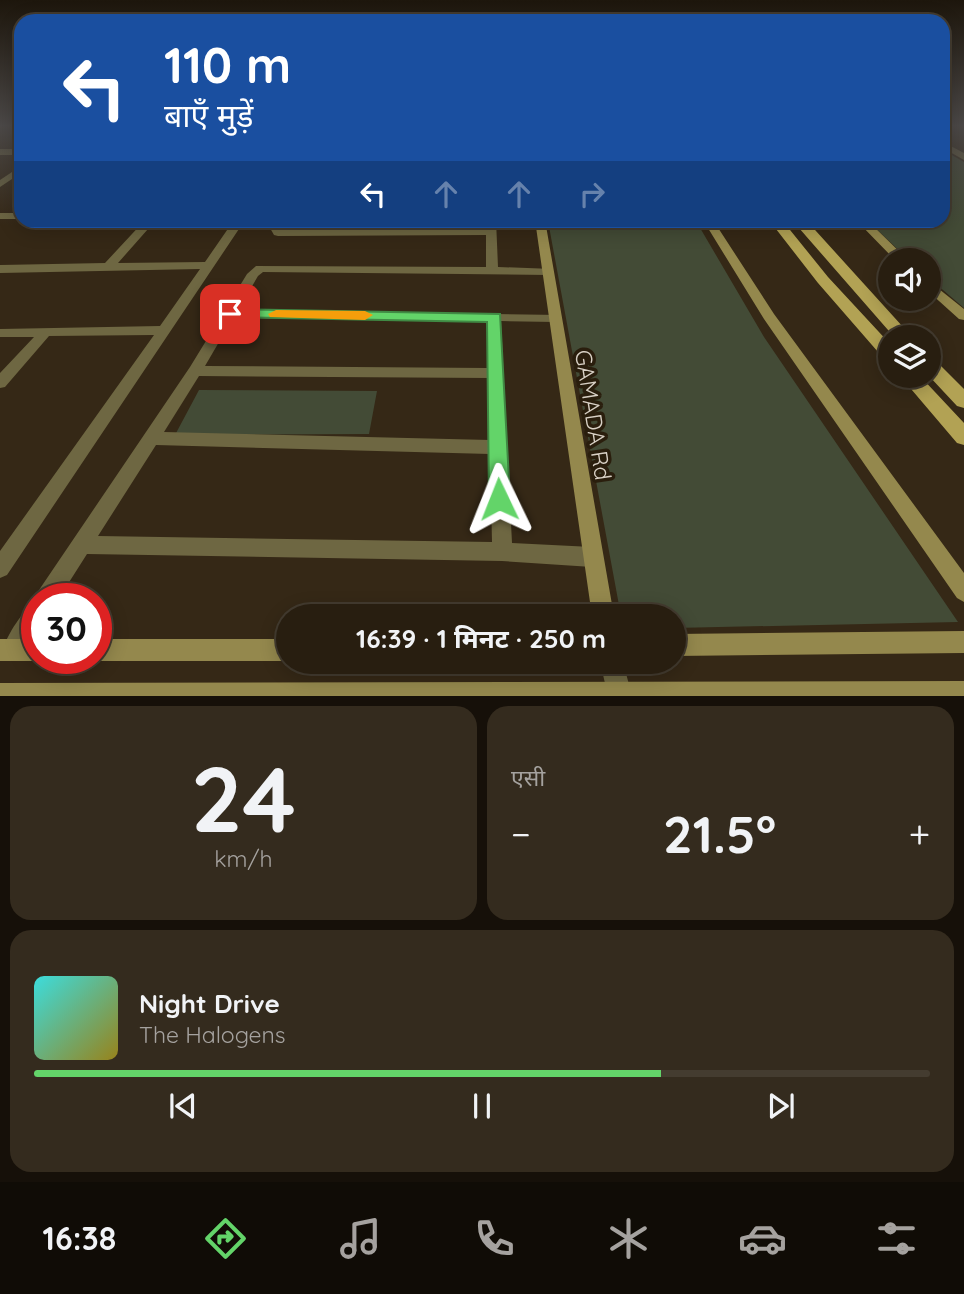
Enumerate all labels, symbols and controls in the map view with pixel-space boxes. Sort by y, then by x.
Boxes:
text: 110 m [164,34,291,95]
icon: left [49,42,140,133]
text: बाएँ मुड़ें [164,95,253,135]
icon: left [354,175,392,213]
icon: ahead [427,175,465,213]
icon: ahead [500,175,538,213]
icon: right [573,175,611,213]
map controls [878,248,941,388]
button: sound [878,248,941,311]
pin [200,284,260,344]
icon: arrive [211,295,249,333]
button: layers [878,325,941,388]
street label: GAMADA Rd [569,348,618,482]
position arrow [462,462,536,536]
speed limit sign: 30 [21,583,112,674]
text: 16:39 · 1 मिनट · 250 m [356,622,606,655]
text: 24 [191,741,296,855]
text: एसी [511,763,545,792]
text: 21.5° [663,801,776,866]
text: − [511,810,531,858]
text: + [909,810,930,858]
text: km/h [214,844,273,873]
text: Night Drive [139,987,280,1020]
text: The Halogens [139,1020,286,1049]
icon: previous [164,1087,202,1125]
icon: pause [463,1087,501,1125]
icon: next [762,1087,800,1125]
icon: directions [201,1214,250,1263]
icon: music [336,1214,385,1263]
icon: phone [470,1214,519,1263]
icon: climate [604,1214,653,1263]
icon: car [738,1214,787,1263]
icon: filters [872,1214,921,1263]
text: 16:38 [43,1218,116,1258]

